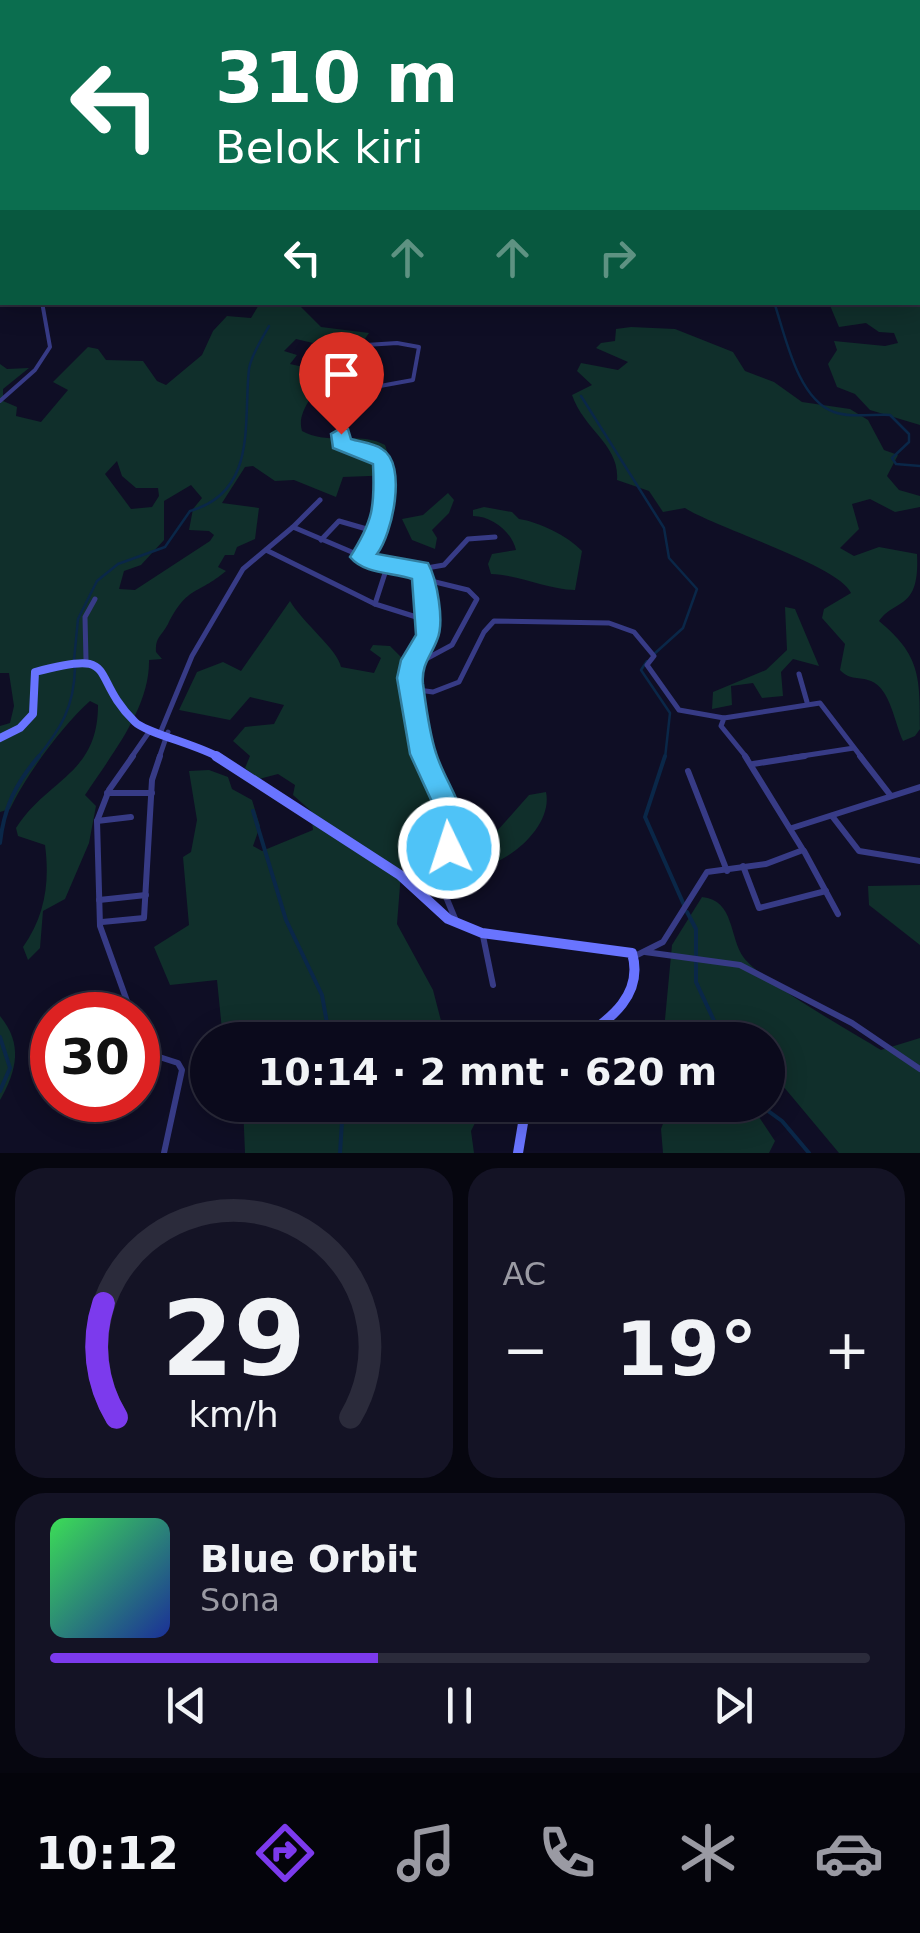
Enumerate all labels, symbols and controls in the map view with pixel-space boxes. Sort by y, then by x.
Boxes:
text: 310 m [215,37,458,119]
icon: left [50,40,180,170]
text: Belok kiri [215,121,424,174]
icon: left [275,230,330,285]
icon: ahead [380,230,435,285]
icon: ahead [485,230,540,285]
icon: right [590,230,645,285]
pin [299,332,384,435]
icon: arrive [314,347,369,402]
position arrow [397,796,501,900]
speed limit sign: 30 [30,992,160,1122]
text: 10:14 · 2 mnt · 620 m [258,1050,717,1094]
text: AC [503,1255,546,1293]
text: 29 [161,1278,306,1400]
text: 19° [615,1305,757,1393]
text: − [503,1318,549,1382]
text: + [824,1318,870,1382]
text: km/h [189,1394,279,1435]
text: Blue Orbit [200,1537,417,1581]
text: Sona [200,1581,280,1619]
icon: previous [159,1678,214,1733]
icon: pause [432,1678,487,1733]
icon: next [706,1678,761,1733]
icon: directions [250,1818,320,1888]
icon: music [391,1818,461,1888]
icon: phone [532,1818,602,1888]
icon: climate [673,1818,743,1888]
icon: car [814,1818,884,1888]
text: 10:12 [36,1827,179,1880]

